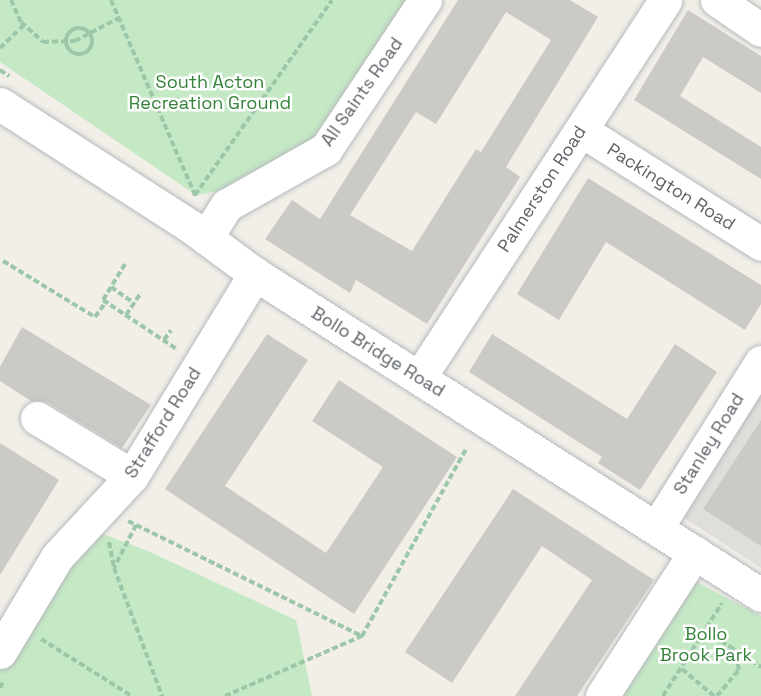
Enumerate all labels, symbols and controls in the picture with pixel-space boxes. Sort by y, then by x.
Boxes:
street label: All Saints Road [316,33,408,151]
park label: South Acton Recreation Ground [129,72,291,115]
street label: Palmerston Road [493,122,591,256]
street label: Packington Road [603,139,739,235]
street label: Bollo Bridge Road [307,302,449,402]
street label: Strafford Road [120,363,206,483]
street label: Stanley Road [669,389,749,499]
park label: Bollo Brook Park [660,624,752,666]

